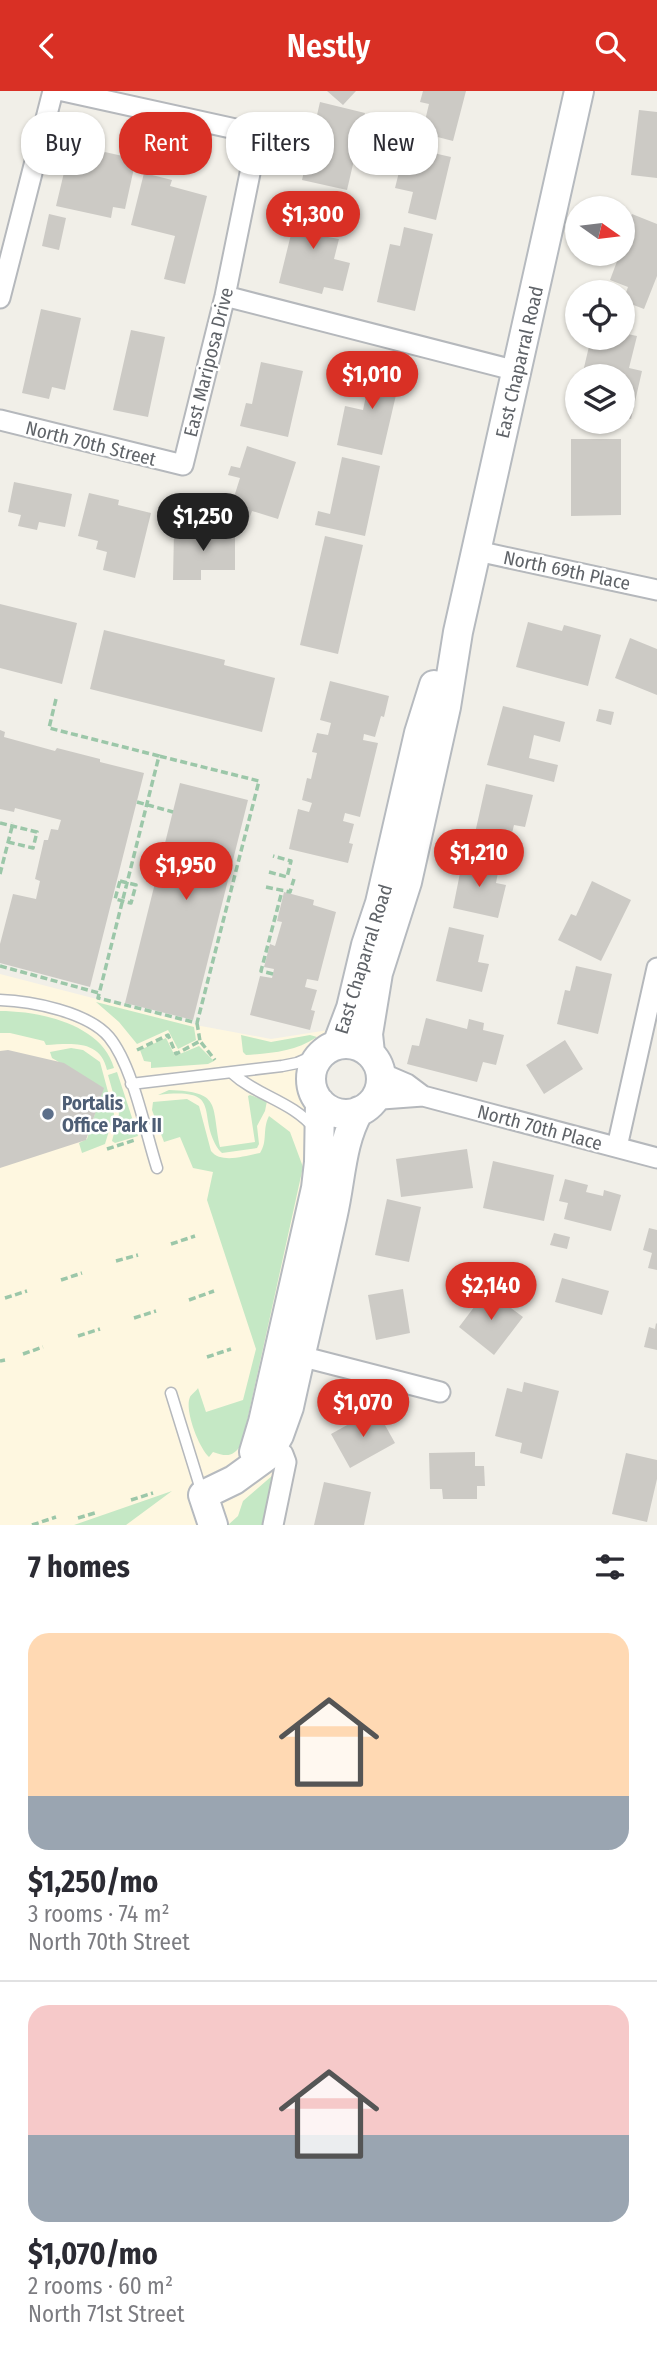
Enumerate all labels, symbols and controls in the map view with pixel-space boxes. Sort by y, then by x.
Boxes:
icon: back [28,27,66,65]
text: Nestly [287,27,370,65]
icon: search [591,27,629,65]
chip: Buy [21,112,105,175]
chip: Rent [119,112,212,175]
chip: Filters [226,112,334,175]
chip: New [348,112,438,175]
pin: $1,300 [256,191,370,251]
north arrow [565,196,635,266]
map controls [565,196,635,434]
text: $1,300 [282,200,344,228]
button: locate [565,280,635,350]
street label: East Chaparral Road [491,284,548,440]
street label: East Mariposa Drive [179,285,238,439]
pin: $1,010 [315,351,429,411]
text: $1,010 [342,360,402,388]
button: layers [565,364,635,434]
street label: North 70th Street [23,416,159,471]
pin: $1,250 [146,493,260,553]
text: $1,250 [173,502,233,530]
street label: North 69th Place [501,546,632,595]
pin: $1,210 [422,829,536,889]
text: $1,210 [450,838,508,866]
pin: $1,950 [129,843,243,902]
text: $1,950 [156,851,216,879]
street label: East Chaparral Road [330,881,397,1037]
place label: Portalis Office Park II [62,1092,162,1137]
street label: North 70th Place [475,1100,605,1155]
marker: Portalis Office Park II [40,1106,56,1122]
pin: $2,140 [434,1263,548,1322]
text: $2,140 [462,1271,520,1299]
pin: $1,070 [306,1379,420,1439]
text: $1,070 [333,1388,393,1416]
icon: filters [591,1548,629,1586]
text: 7 homes [28,1549,130,1585]
icon: home [266,1679,392,1805]
text: $1,250/mo [28,1864,158,1900]
text: 3 rooms · 74 m² [28,1900,170,1928]
text: North 70th Street [28,1928,190,1956]
icon: home [266,2051,392,2177]
text: $1,070/mo [28,2236,158,2272]
text: 2 rooms · 60 m² [28,2272,173,2300]
text: North 71st Street [28,2300,184,2328]

